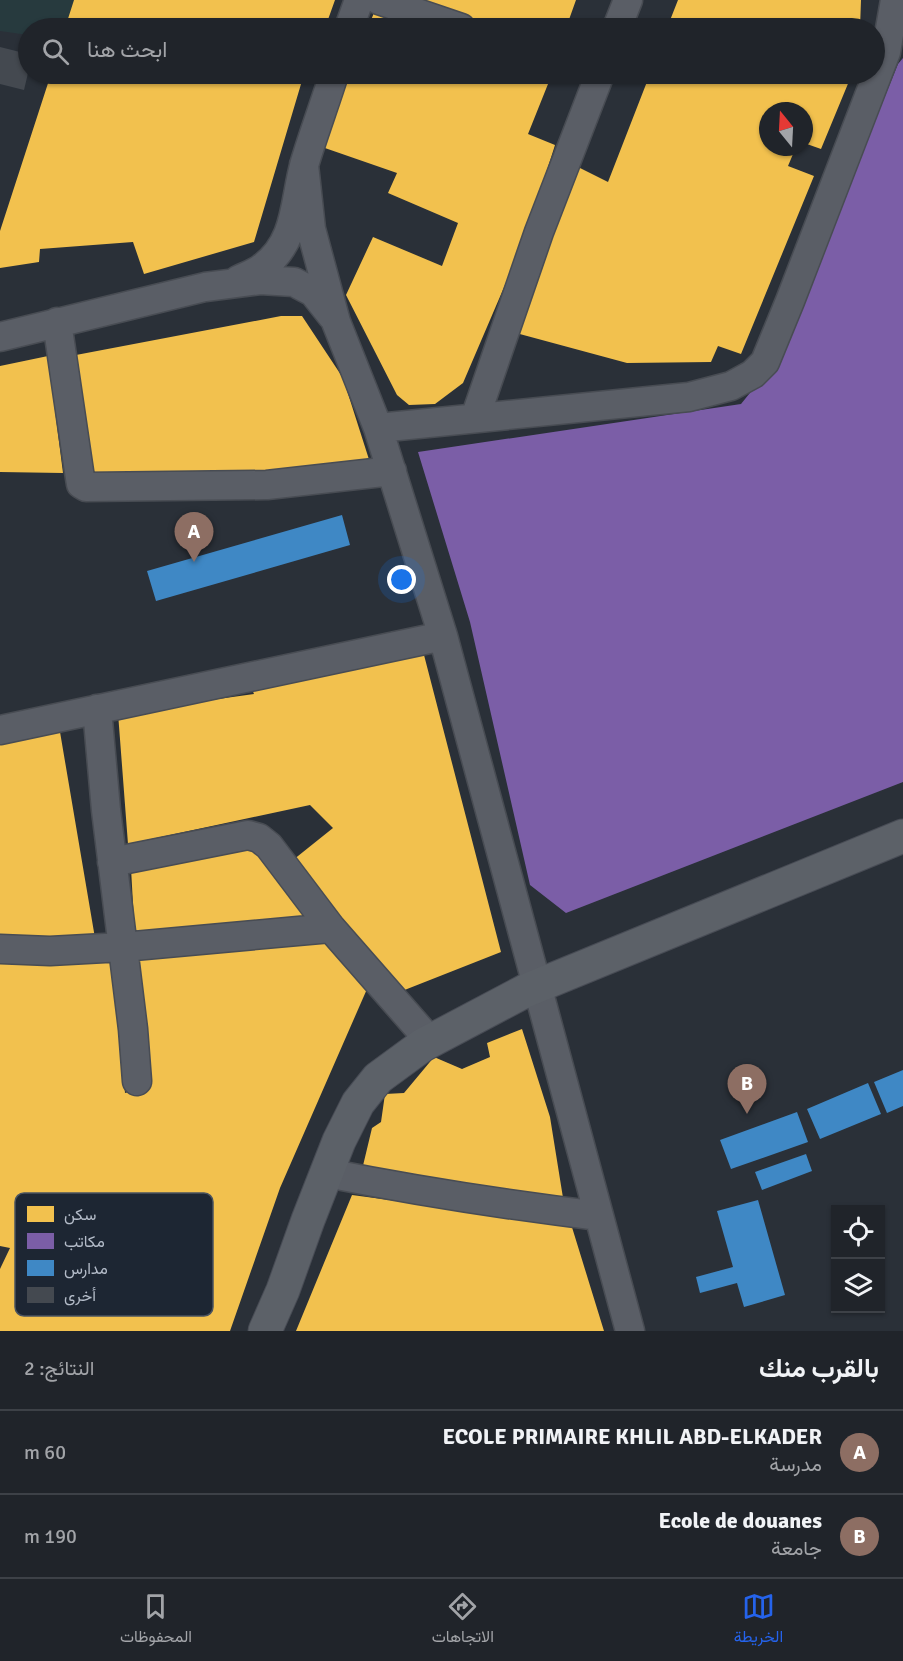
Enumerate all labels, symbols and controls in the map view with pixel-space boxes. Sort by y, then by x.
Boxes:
search box [18,18,885,84]
icon: search [39,35,72,68]
text: ابحث هنا [87,36,167,63]
north arrow [759,102,813,156]
pin: A [174,512,214,562]
your location [387,565,416,594]
pin: B [728,1064,766,1114]
legend [15,1193,213,1316]
text: سكن [64,1205,96,1225]
map controls [831,1205,885,1313]
button: locate [831,1205,885,1259]
text: مكاتب [64,1232,105,1252]
text: مدارس [64,1259,108,1279]
button: layers [831,1259,885,1313]
text: أخرى [64,1286,96,1306]
text: بالقرب منك [759,1353,879,1385]
text: النتائج: 2 [24,1356,95,1381]
text: ECOLE PRIMAIRE KHLIL ABD-ELKADER [442,1423,822,1450]
text: 60 m [24,1440,66,1465]
text: A [853,1440,866,1465]
text: مدرسة [769,1452,822,1477]
text: Ecole de douanes [658,1507,822,1534]
text: 190 m [24,1524,77,1549]
text: B [853,1524,866,1549]
text: جامعة [771,1536,822,1561]
tab: المحفوظات [120,1590,192,1651]
tab: الاتجاهات [432,1590,494,1651]
tab: الخريطة [734,1590,783,1651]

